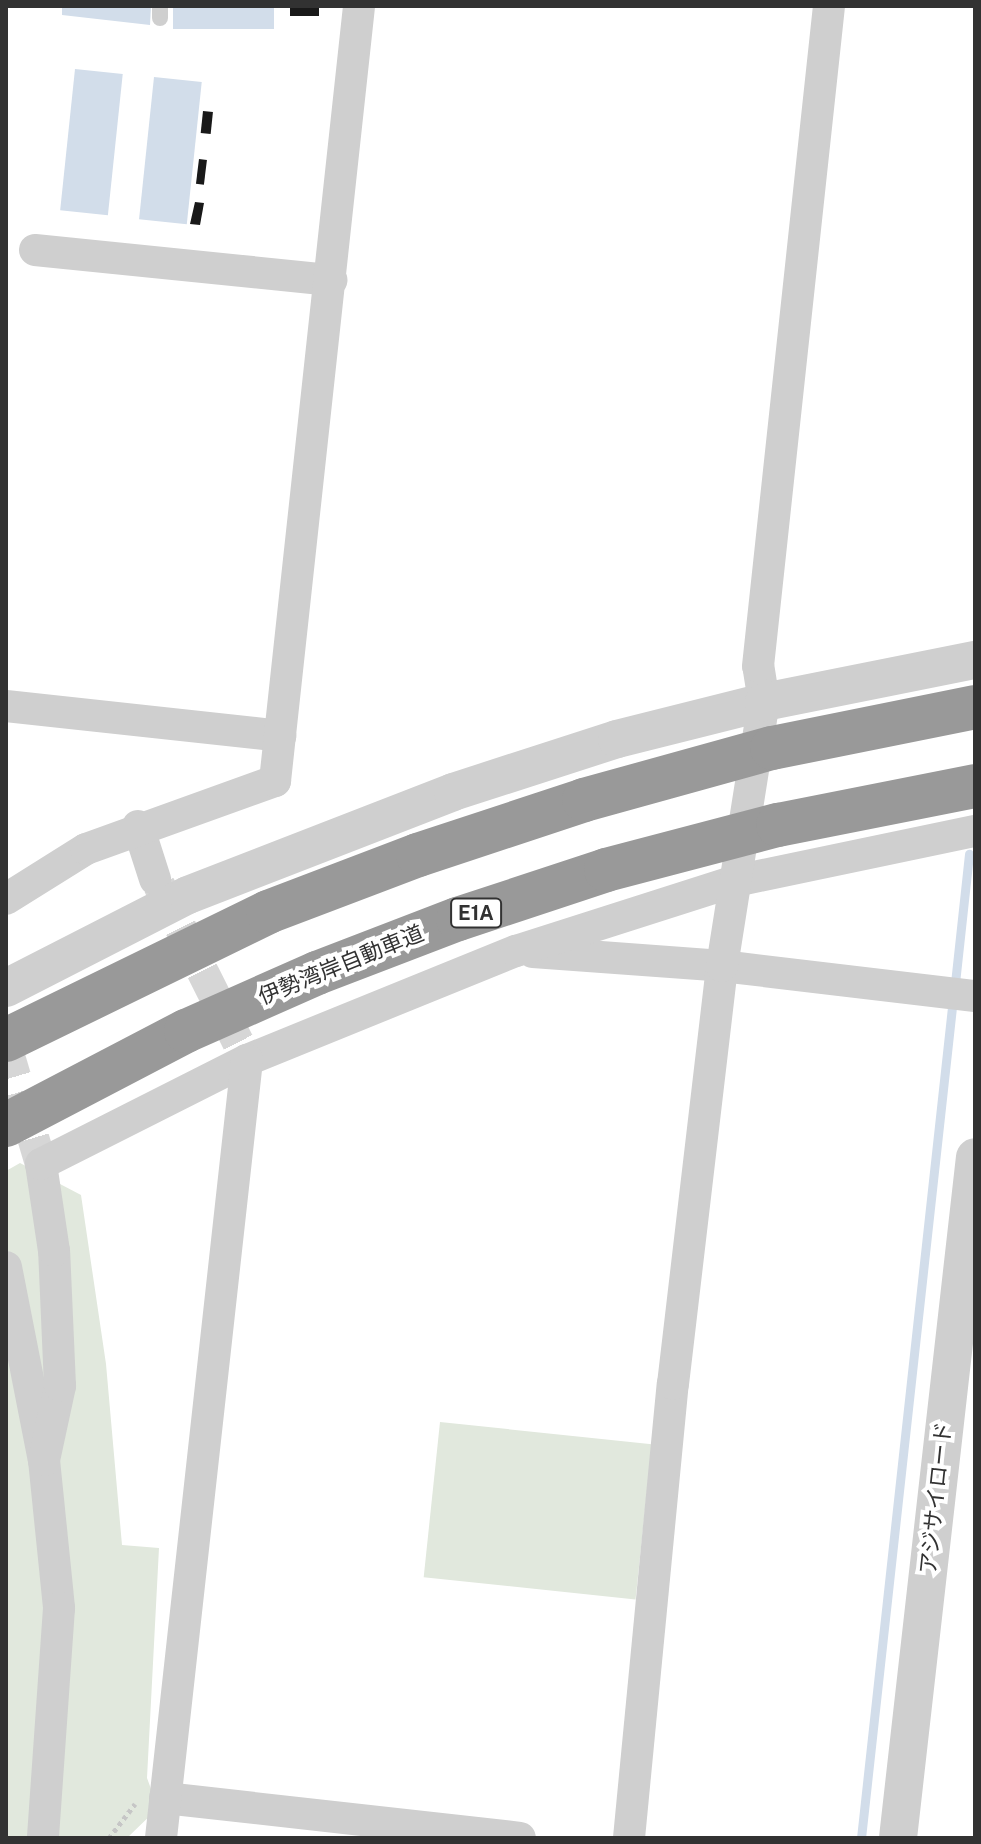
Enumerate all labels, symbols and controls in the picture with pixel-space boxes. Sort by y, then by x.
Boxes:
road number: E1A [450,897,502,929]
street label: 伊勢湾岸自動車道 [254,920,428,1010]
street label: アジサイロード [915,1420,957,1576]

